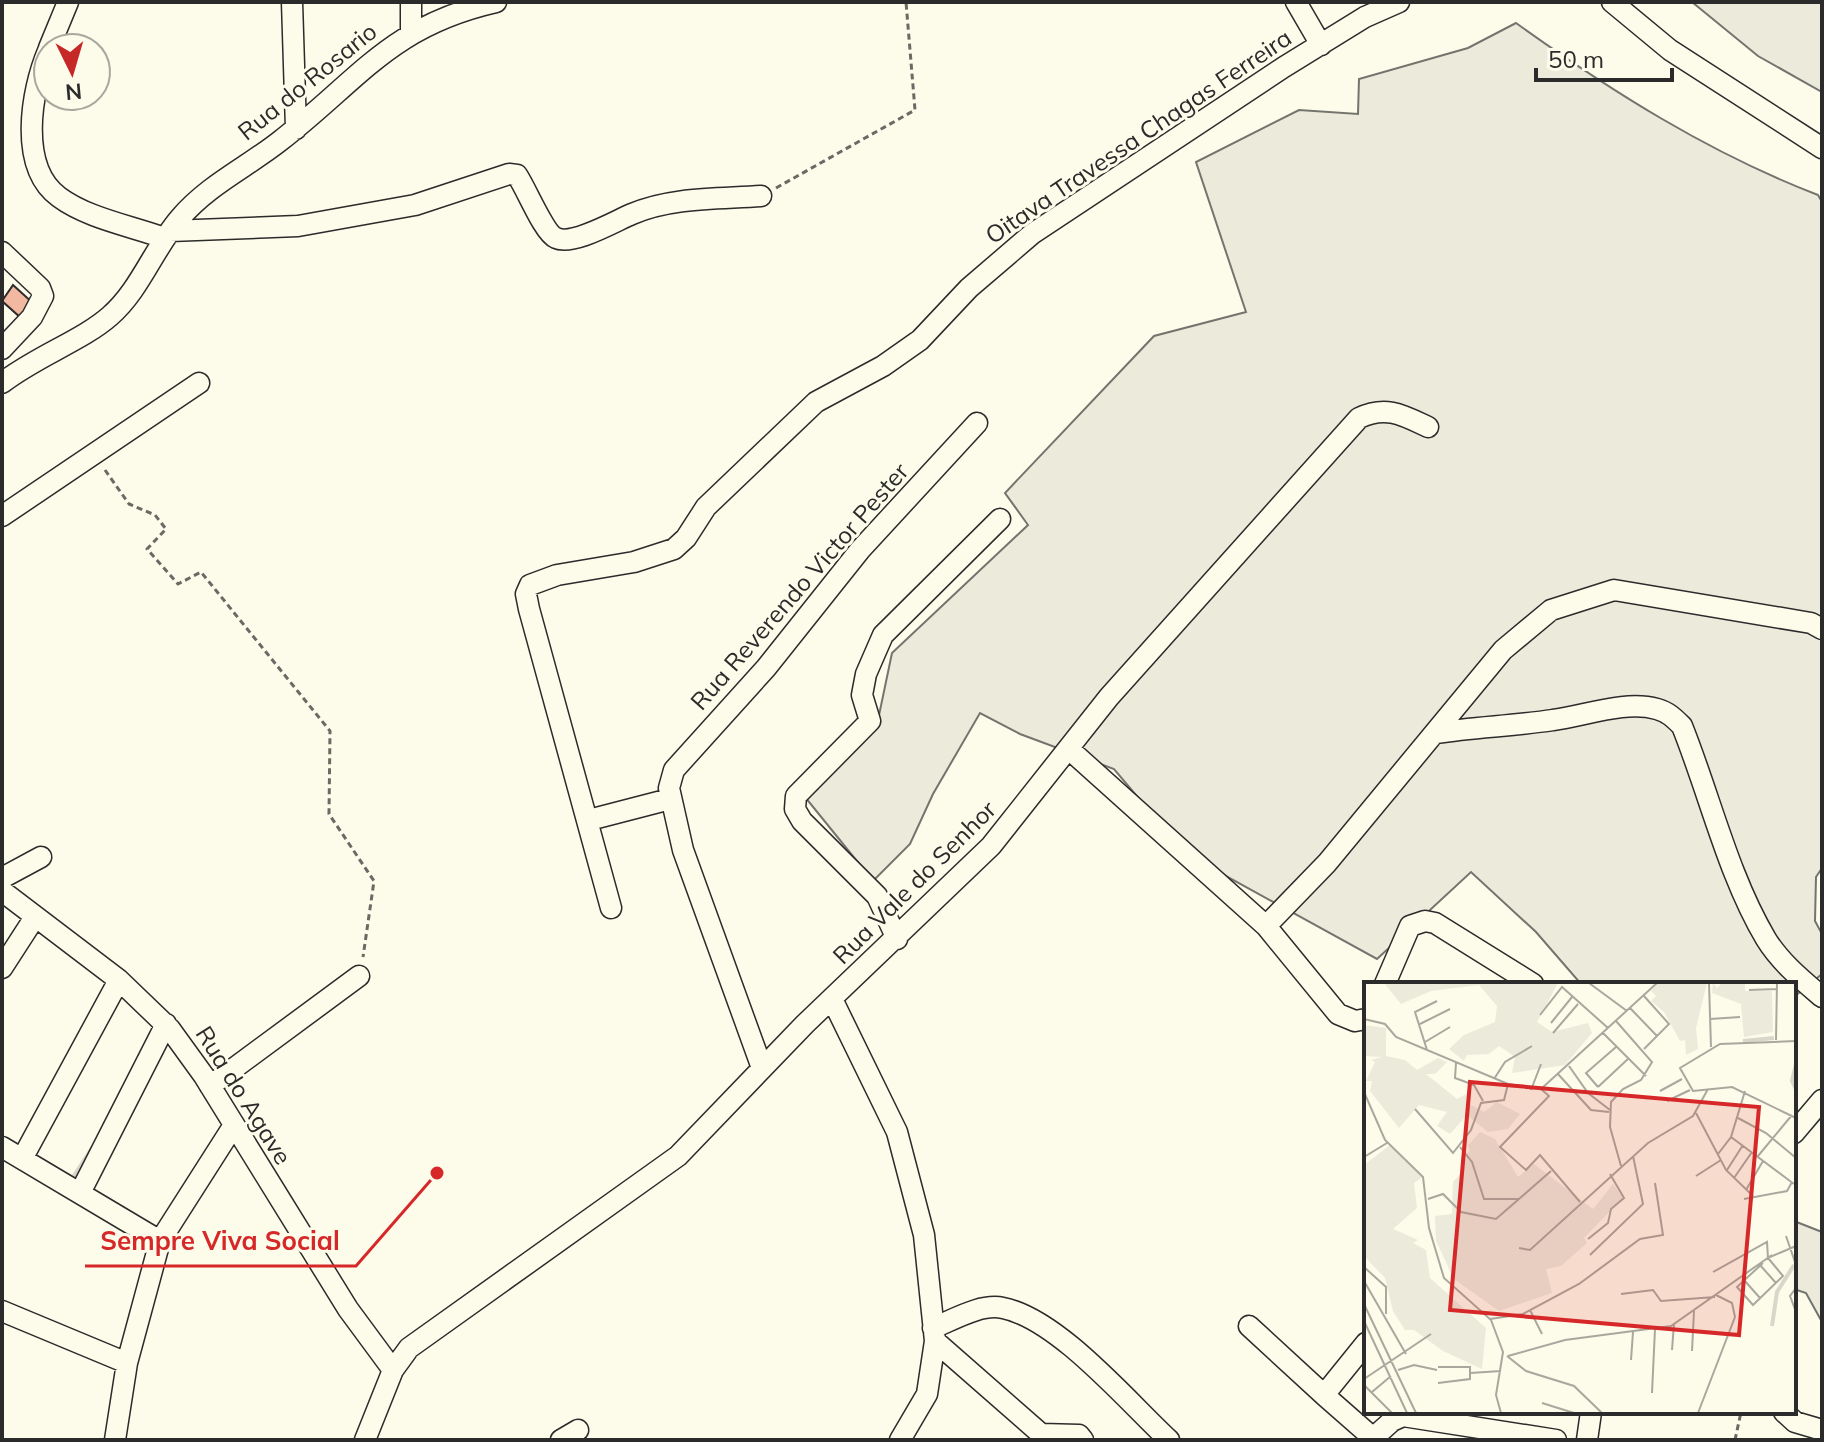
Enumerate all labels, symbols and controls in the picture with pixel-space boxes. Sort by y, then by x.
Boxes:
street label: Rua do Rosario [232,16,382,146]
street label: Oitava Travessa Chagas Ferreira [979,22,1297,250]
north arrow [32,32,112,112]
scale bar [1536,32,1672,82]
text: 50 m [1548,44,1604,74]
text: N [64,77,83,107]
street label: Rua Reverendo Victor Pester [684,456,915,716]
street label: Rua Vale do Senhor [826,794,1002,970]
inset map [1364,982,1796,1414]
street label: Rua do Agave [190,1020,298,1170]
callout: Sempre Viva Social [85,1216,356,1266]
text: Sempre Viva Social [100,1224,340,1257]

